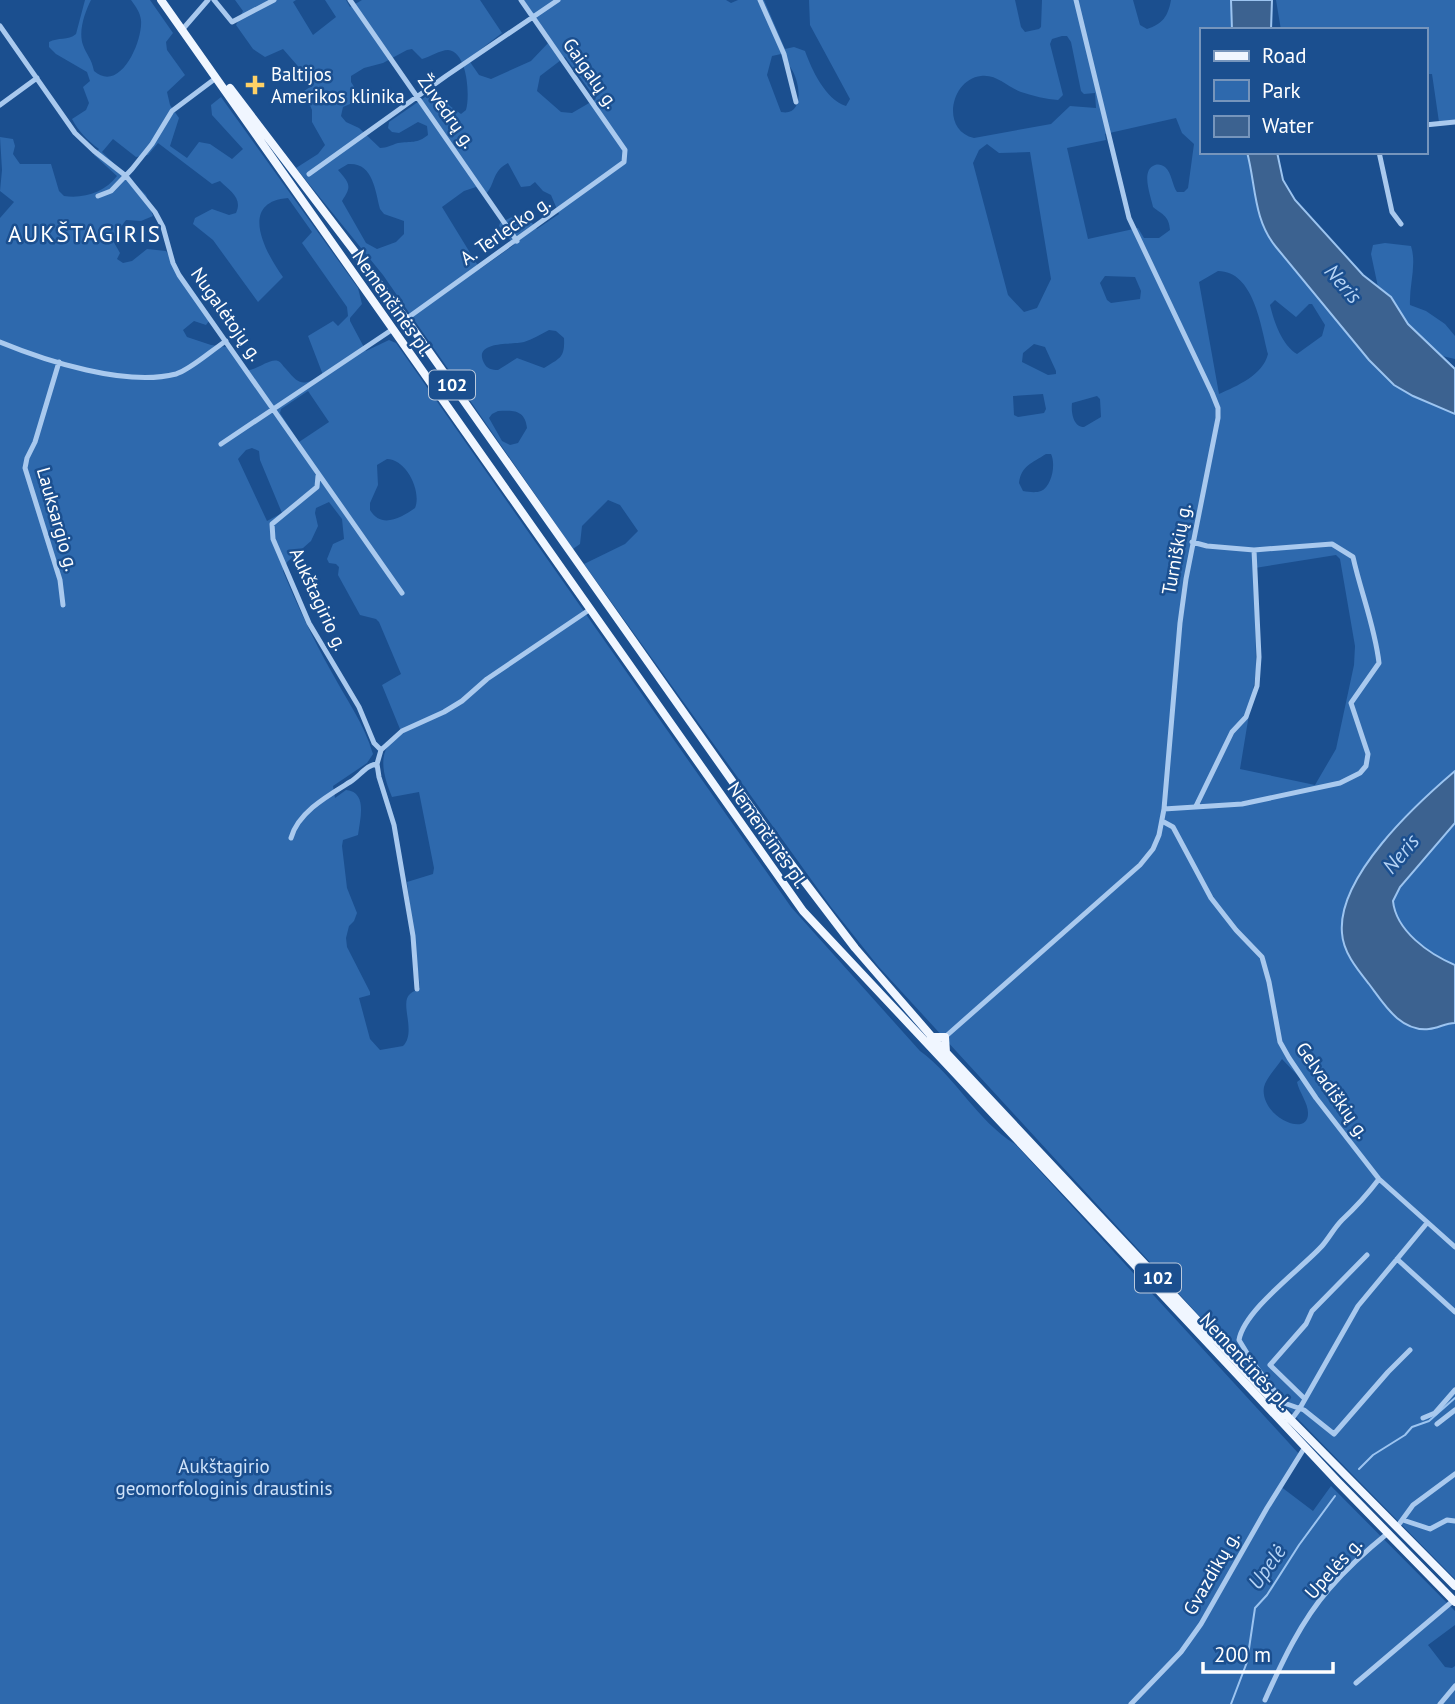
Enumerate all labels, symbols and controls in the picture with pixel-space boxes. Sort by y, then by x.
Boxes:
legend [1200,28,1427,154]
street label: Gaigalų g. [558,33,624,113]
text: Road [1262,42,1306,69]
place label: Baltijos Amerikos klinika [271,62,405,108]
street label: Žuvėdrų g. [413,69,481,153]
marker: Baltijos Amerikos klinika [245,75,265,95]
text: Park [1262,77,1301,104]
text: Water [1262,112,1314,139]
street label: A. Terlecko g. [455,190,555,270]
district label: AUKŠTAGIRIS [8,219,162,248]
street label: Nemenčinės pl. [347,245,439,361]
water label: Neris [1319,258,1368,310]
street label: Nugalėtojų g. [186,262,268,366]
road number: 102 [429,370,475,400]
street label: Lauksargio g. [32,464,84,574]
street label: Turniškių g. [1156,501,1196,597]
street label: Aukštagirio g. [285,544,353,654]
street label: Nemenčinės pl. [722,777,814,893]
water label: Neris [1376,828,1425,879]
street label: Gelvadiškių g. [1291,1037,1375,1143]
road number: 102 [1135,1264,1181,1293]
street label: Nemenčinės pl. [1195,1307,1297,1415]
park label: Aukštagirio geomorfologinis draustinis [116,1454,332,1500]
street label: Gvazdikų g. [1177,1527,1245,1619]
street label: Upelės g. [1299,1532,1367,1604]
water label: Upelė [1242,1539,1292,1594]
scale bar [1203,1630,1332,1674]
text: 200 m [1214,1641,1271,1668]

